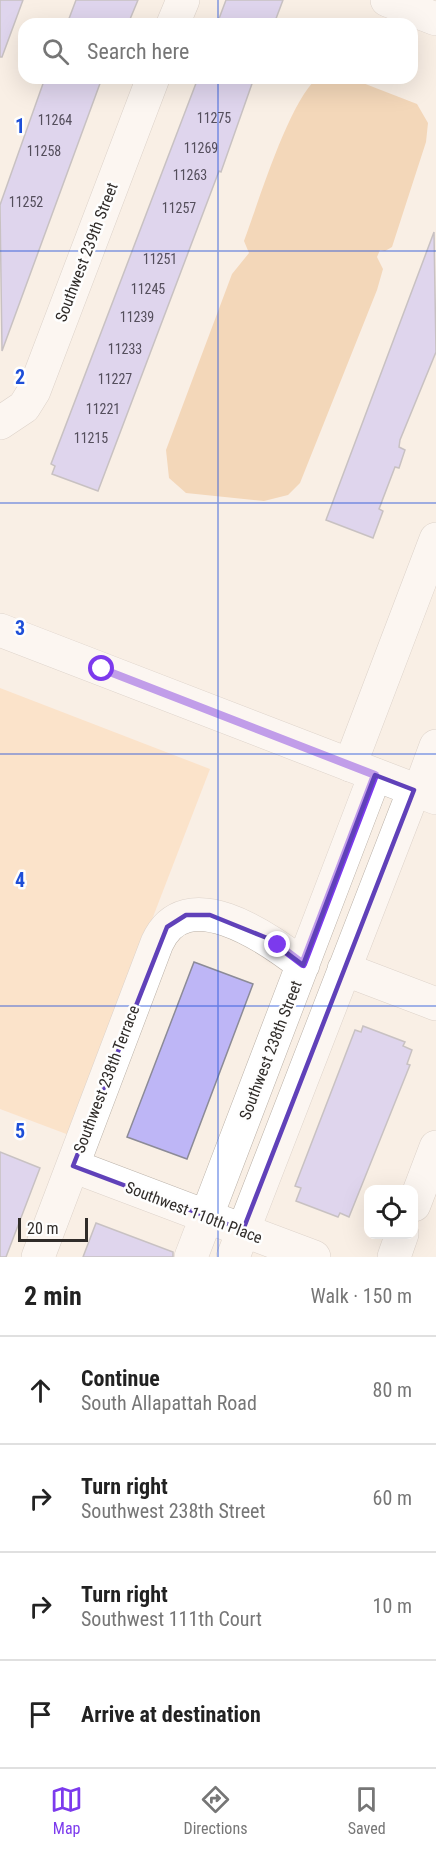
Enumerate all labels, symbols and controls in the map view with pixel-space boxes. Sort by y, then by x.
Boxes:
search box [18,18,418,84]
icon: search [39,35,72,68]
text: Search here [87,39,189,64]
house number: 11275 [197,110,231,126]
house number: 11264 [38,112,72,128]
text: 1 [15,114,25,138]
house number: 11269 [184,140,218,156]
house number: 11258 [27,143,61,159]
house number: 11263 [173,167,207,183]
street label: Southwest 239th Street [51,180,122,324]
house number: 11252 [9,194,43,210]
house number: 11257 [162,200,196,216]
house number: 11251 [143,251,177,267]
house number: 11245 [131,281,165,297]
house number: 11239 [120,309,154,325]
house number: 11233 [108,341,142,357]
text: 2 [15,365,25,389]
house number: 11227 [98,371,132,387]
house number: 11221 [86,401,120,417]
house number: 11215 [74,430,108,446]
text: 3 [15,616,25,640]
route start [88,655,114,681]
text: 4 [15,868,25,892]
route end [264,931,290,957]
street label: Southwest 238th Street [235,978,306,1122]
street label: Southwest 238th Terrace [70,1003,143,1156]
text: 5 [15,1119,25,1143]
street label: Southwest 110th Place [123,1178,265,1247]
map controls [364,1185,418,1239]
button: locate [364,1185,418,1239]
scale bar [18,1215,88,1242]
text: 20 m [27,1219,59,1238]
text: 2 min [24,1281,82,1311]
text: Walk · 150 m [311,1284,412,1308]
text: Continue [81,1366,160,1391]
icon: ahead [24,1374,57,1407]
text: 80 m [373,1378,412,1402]
text: South Allapattah Road [81,1391,257,1415]
text: Turn right [81,1474,168,1499]
icon: right [24,1482,57,1515]
text: 60 m [373,1486,412,1510]
text: Southwest 238th Street [81,1499,265,1523]
text: Turn right [81,1582,168,1607]
icon: right [24,1590,57,1623]
text: 10 m [373,1594,412,1618]
text: Southwest 111th Court [81,1607,262,1631]
icon: arrive [24,1698,57,1731]
text: Arrive at destination [81,1702,261,1727]
tab: Map [50,1783,83,1838]
tab: Directions [184,1783,247,1838]
tab: Saved [348,1783,386,1838]

